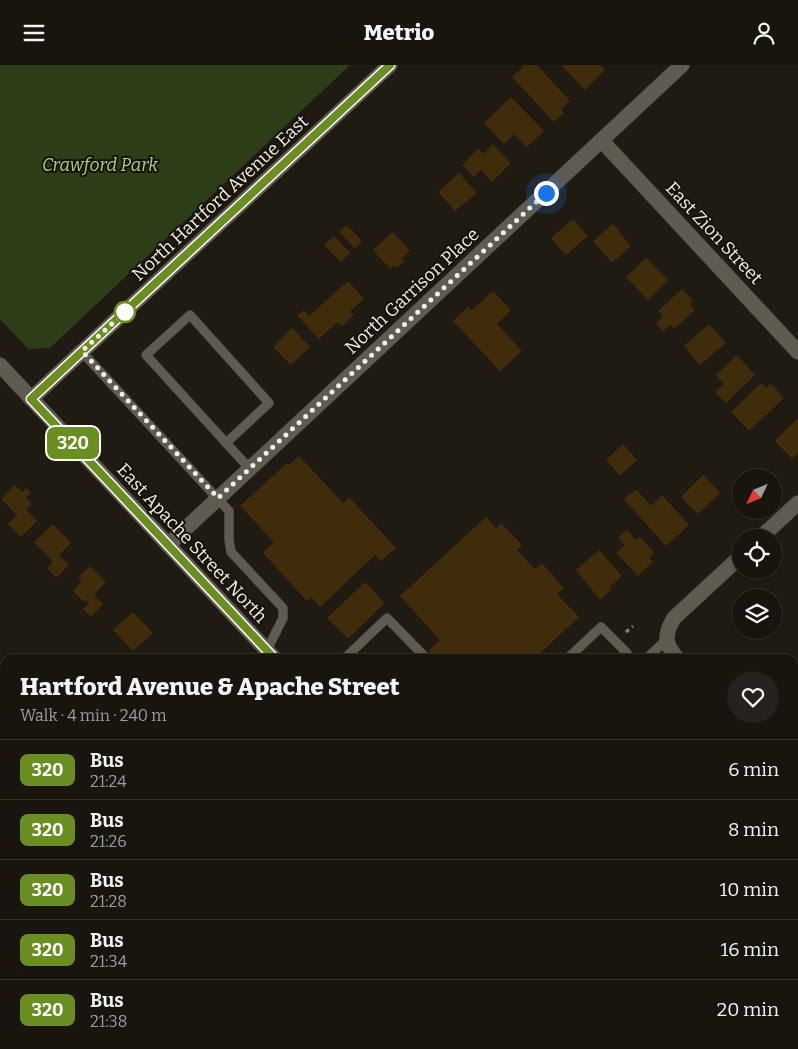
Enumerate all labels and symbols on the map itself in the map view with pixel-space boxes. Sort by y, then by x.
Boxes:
street label: North Hartford Avenue East [127,110,313,285]
park label: Crawford Park [42,154,158,176]
street label: East Zion Street [661,177,767,289]
your location [534,181,559,206]
street label: North Garrison Place [340,223,484,359]
unlabelled marker [114,301,136,323]
line badge: 320 [44,427,102,459]
street label: East Apache Street North [112,459,272,627]
north arrow [732,469,782,519]

